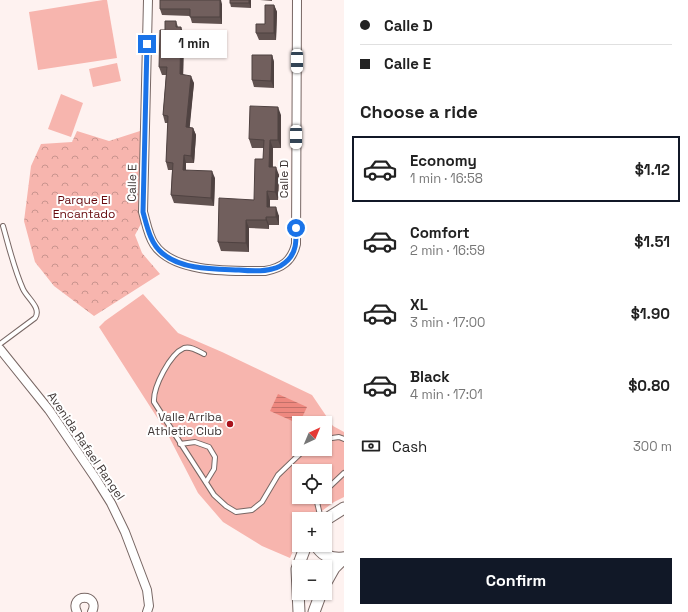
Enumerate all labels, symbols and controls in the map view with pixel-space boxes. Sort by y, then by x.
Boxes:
text: Calle D [384,16,433,35]
callout: 1 min [161,30,227,58]
route end [138,35,156,53]
text: 1 min [178,35,210,52]
car [291,49,303,73]
text: Calle E [384,54,431,73]
text: Choose a ride [360,100,478,123]
car [290,125,302,149]
icon: car [362,151,398,187]
text: Economy [410,151,477,170]
street label: Calle D [276,160,292,198]
text: $1.12 [635,160,670,179]
street label: Calle E [124,164,140,202]
text: 1 min · 16:58 [410,170,483,187]
park label: Parque El Encantado [53,192,115,222]
route start [287,219,305,237]
icon: car [362,223,398,259]
text: Comfort [410,223,470,242]
text: $1.51 [634,232,670,251]
text: 2 min · 16:59 [410,242,485,259]
icon: car [362,295,398,331]
text: XL [410,295,428,314]
text: $1.90 [631,304,670,323]
text: 3 min · 17:00 [410,314,485,331]
icon: car [362,367,398,403]
text: Black [410,367,450,386]
text: $0.80 [628,376,670,395]
text: 4 min · 17:01 [410,386,483,403]
street label: Avenida Rafael Rangel [44,389,128,503]
place label: Valle Arriba Athletic Club [148,409,222,439]
north arrow [292,416,332,456]
map controls [292,416,332,600]
marker: Valle Arriba Athletic Club [225,419,235,429]
icon: cash [360,435,382,457]
text: Cash [392,437,427,456]
text: 300 m [633,438,672,455]
button: locate [292,464,332,504]
button: + [292,512,332,552]
button: Confirm [360,558,672,604]
button: − [292,560,332,600]

